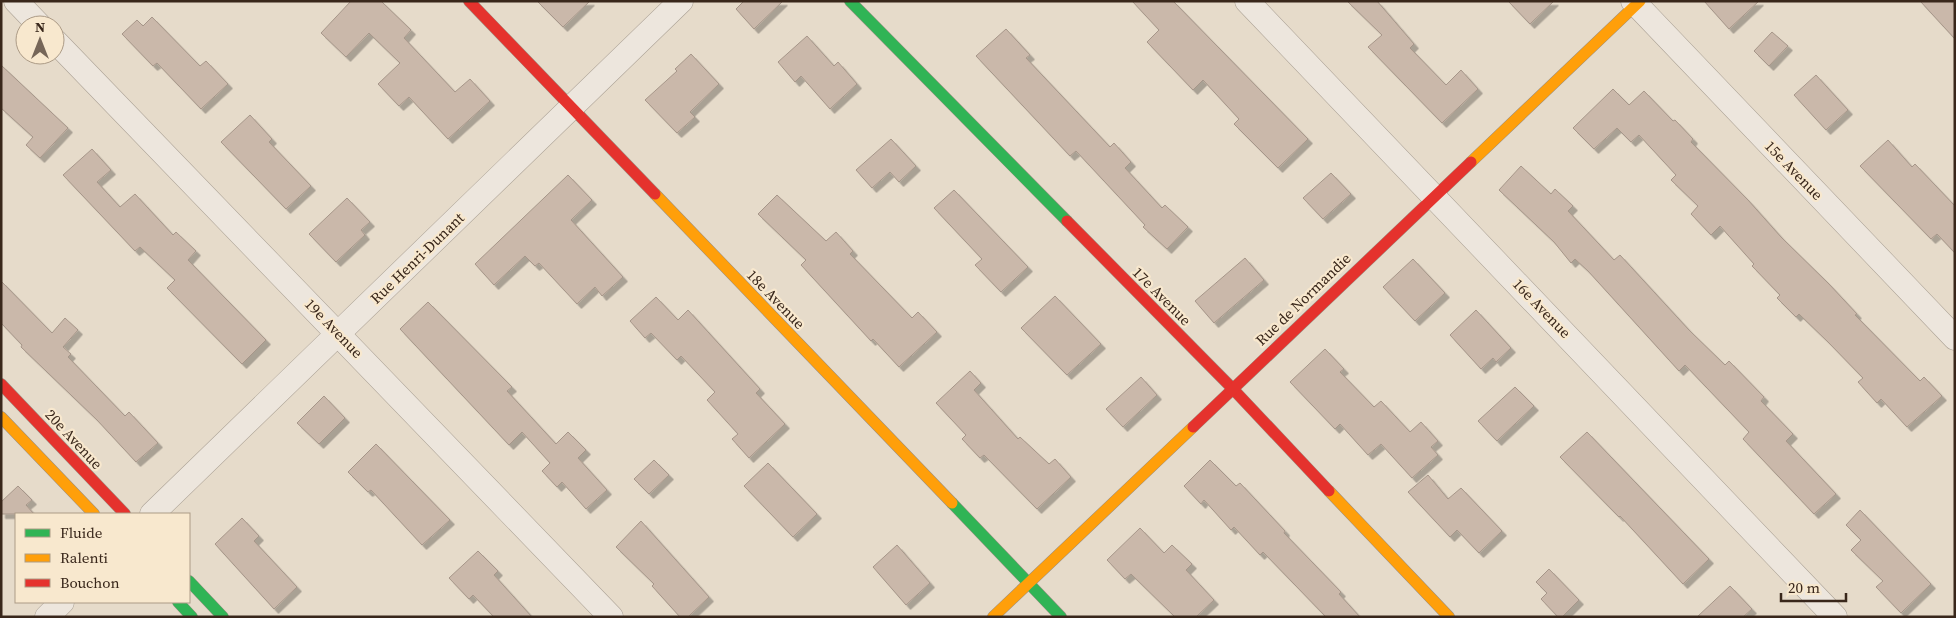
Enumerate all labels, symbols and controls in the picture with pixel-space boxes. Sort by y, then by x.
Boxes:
north arrow [15,15,65,65]
text: N [35,17,45,37]
street label: 15e Avenue [1760,136,1828,205]
street label: Rue Henri-Dunant [365,208,469,308]
street label: Rue de Normandie [1251,248,1356,350]
street label: 17e Avenue [1128,262,1196,330]
street label: 18e Avenue [742,265,810,334]
street label: 16e Avenue [1508,274,1576,343]
street label: 19e Avenue [300,294,368,363]
street label: 20e Avenue [41,404,108,474]
legend [15,513,190,603]
text: Fluide [60,522,103,543]
text: Ralenti [60,547,108,568]
scale bar [1781,570,1846,602]
text: Bouchon [60,572,120,593]
text: 20 m [1788,577,1820,598]

